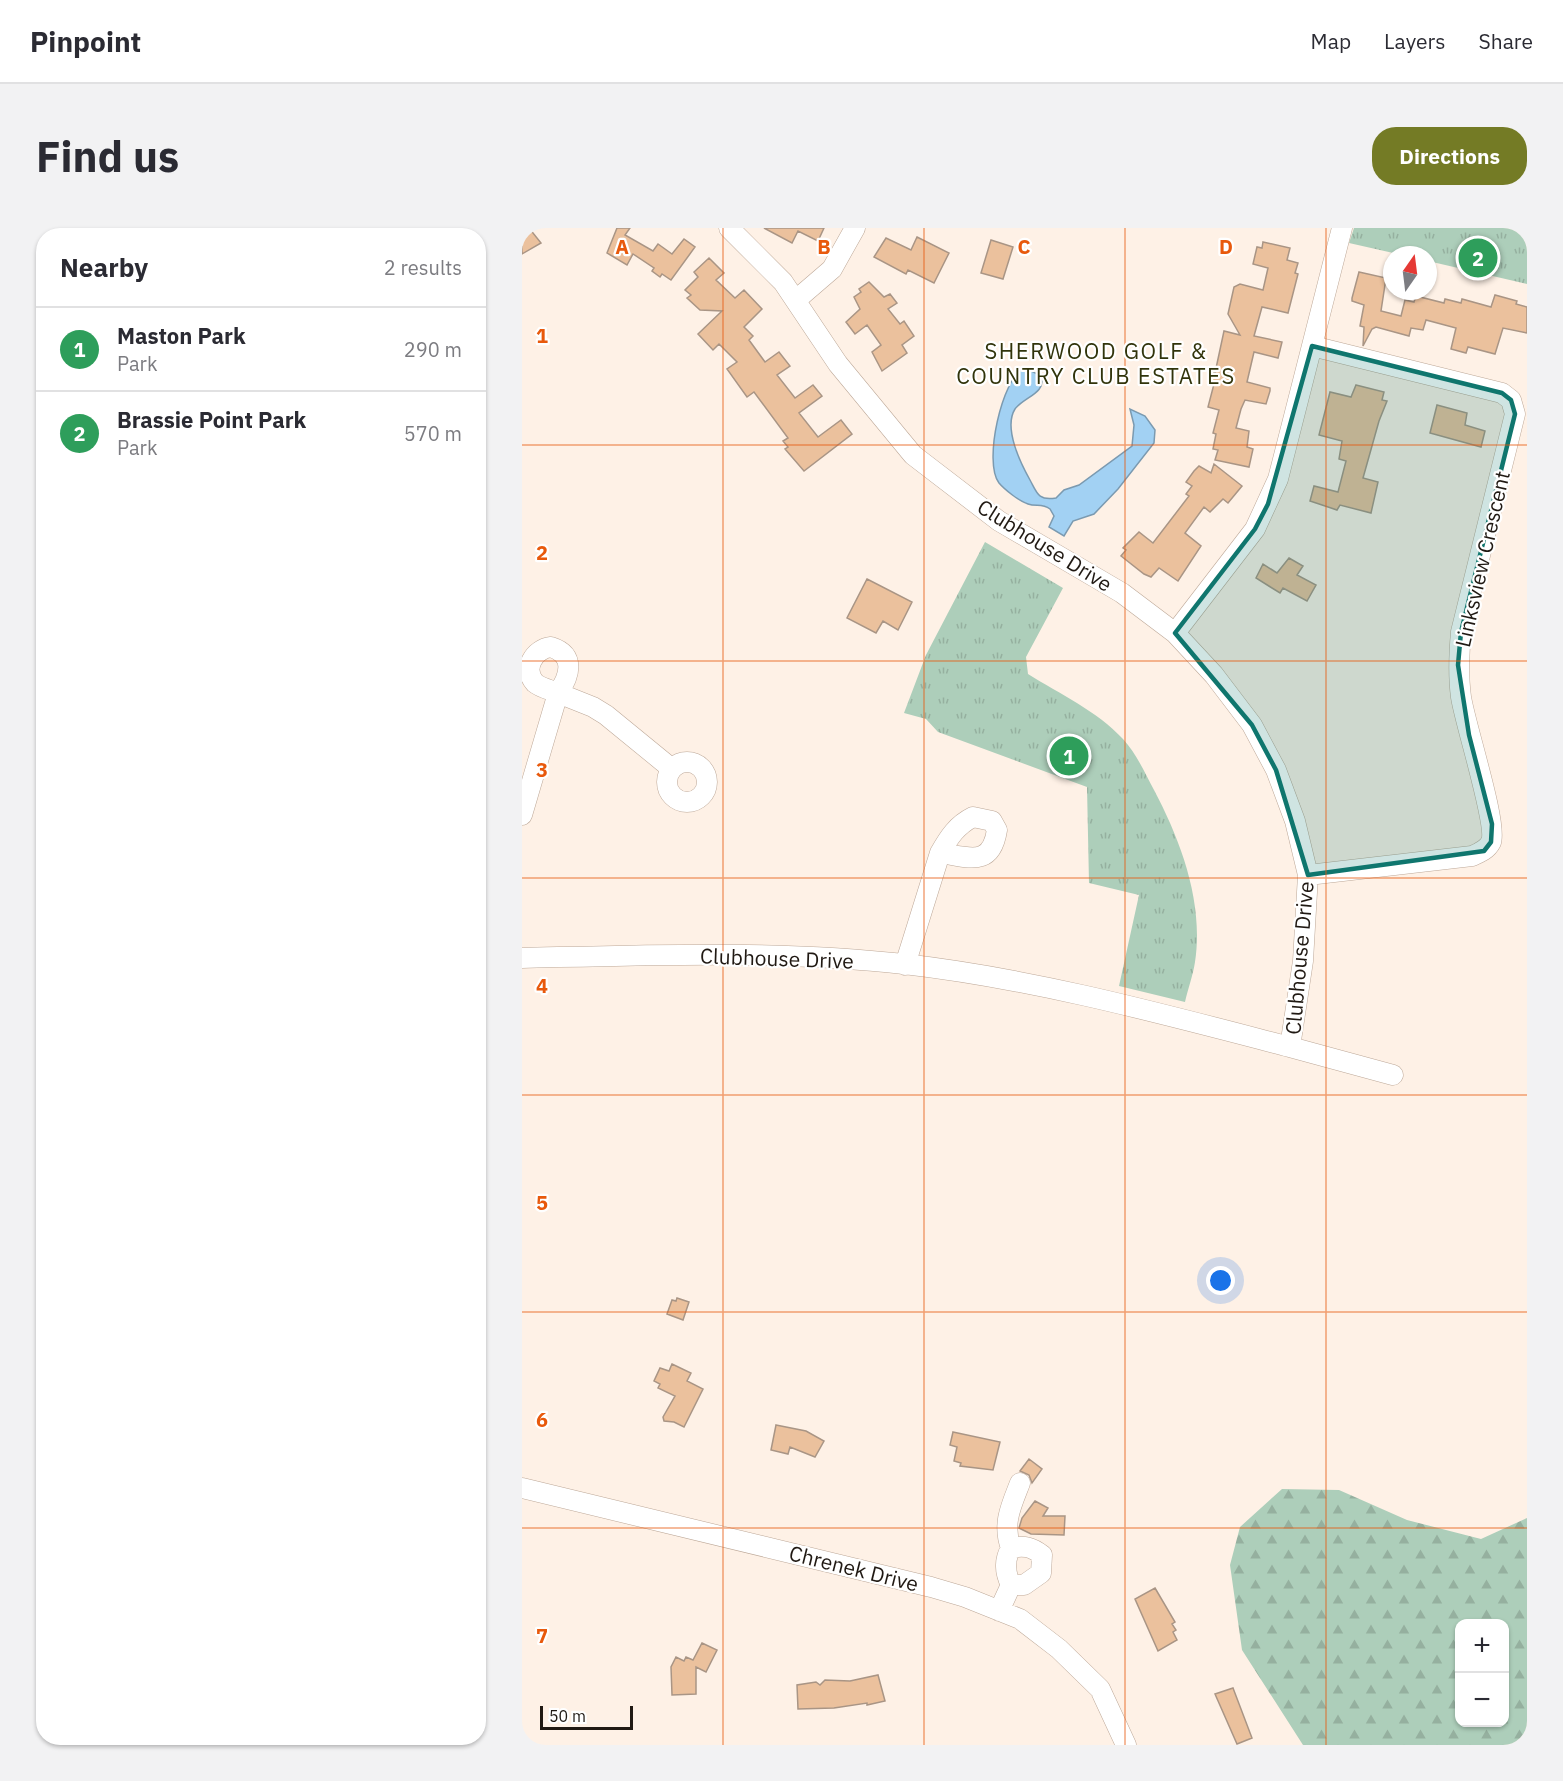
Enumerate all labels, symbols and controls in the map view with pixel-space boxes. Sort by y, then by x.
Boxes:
text: Pinpoint [30,23,141,60]
text: Map [1311,27,1351,55]
text: Layers [1384,27,1446,55]
text: Share [1479,27,1533,55]
button: Directions [1372,127,1527,185]
text: Find us [36,129,179,184]
text: A [615,233,629,260]
text: B [817,233,831,260]
text: C [1017,233,1031,260]
text: D [1219,233,1233,260]
pin: 2 [1458,236,1498,280]
north arrow [1383,246,1437,300]
text: Nearby [60,250,148,284]
text: 2 results [384,254,462,281]
text: Maston Park [117,321,246,350]
text: 1 [536,322,548,349]
text: 1 [74,336,86,363]
text: 290 m [404,336,462,363]
district label: SHERWOOD GOLF & COUNTRY CLUB ESTATES [956,336,1236,390]
text: Park [117,350,157,377]
text: Brassie Point Park [117,405,306,434]
text: 2 [74,420,86,447]
text: 570 m [404,420,462,447]
text: Park [117,434,157,461]
street label: Linksview Crescent [1448,468,1516,650]
street label: Clubhouse Drive [972,492,1118,598]
text: 2 [536,539,548,566]
pin: 1 [1050,734,1088,778]
text: 3 [536,756,548,783]
street label: Clubhouse Drive [1278,880,1320,1036]
street label: Clubhouse Drive [700,941,854,975]
text: 4 [536,972,548,999]
text: 5 [536,1189,548,1216]
your location [1206,1266,1235,1295]
text: 6 [536,1406,548,1433]
street label: Chrenek Drive [786,1538,922,1598]
map controls [1455,1619,1509,1727]
button: + [1455,1619,1509,1673]
text: 7 [536,1622,548,1649]
button: − [1455,1673,1509,1727]
scale bar [540,1703,633,1730]
text: 50 m [549,1706,586,1726]

